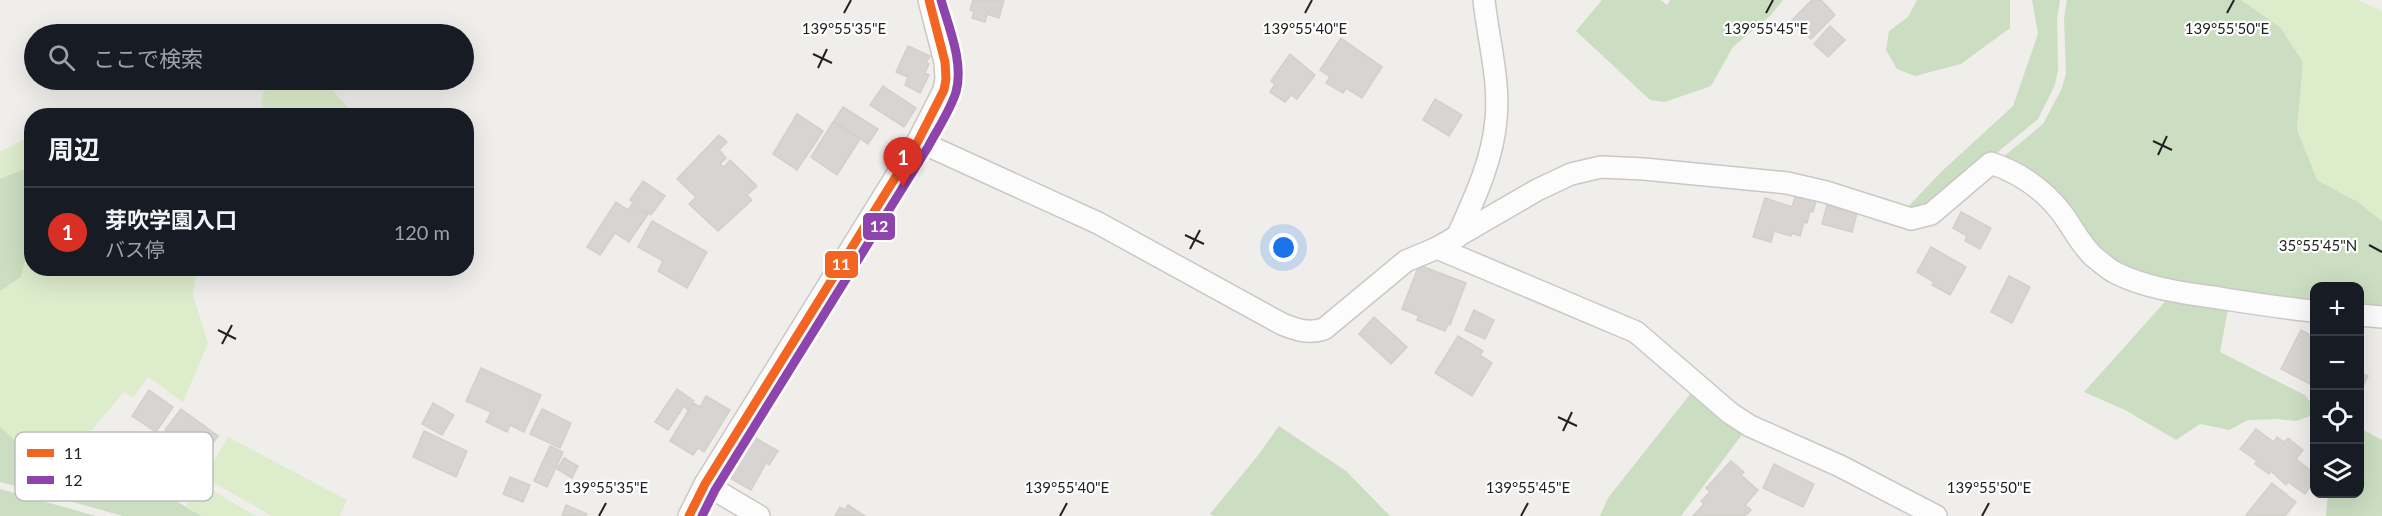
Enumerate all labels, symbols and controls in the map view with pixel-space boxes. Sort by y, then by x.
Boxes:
text: 139°55'35"E [802,19,886,37]
text: 139°55'40"E [1263,19,1347,37]
text: 139°55'45"E [1724,19,1808,37]
text: 139°55'50"E [2185,19,2269,37]
search box [24,24,474,90]
icon: search [45,41,78,74]
text: ここで検索 [93,45,203,72]
text: 周辺 [48,133,100,165]
pin: 1 [884,138,922,187]
text: 芽吹学園入口 [105,206,237,233]
line badge: 12 [862,212,896,241]
text: 12 [870,216,888,235]
text: 1 [62,220,73,244]
text: 120 m [394,220,450,244]
your location [1269,233,1298,262]
text: 35°55'45"N [2279,236,2357,254]
text: バス停 [105,237,165,261]
line badge: 11 [824,250,859,279]
text: 11 [832,254,850,273]
map controls [2310,282,2364,498]
button: + [2310,282,2364,336]
button: − [2310,336,2364,390]
button: locate [2310,390,2364,444]
legend [15,432,213,501]
text: 11 [64,443,83,462]
button: layers [2310,444,2364,498]
text: 12 [64,470,83,489]
text: 139°55'35"E [564,478,648,496]
text: 139°55'40"E [1025,478,1109,496]
text: 139°55'45"E [1486,478,1570,496]
text: 139°55'50"E [1947,478,2031,496]

